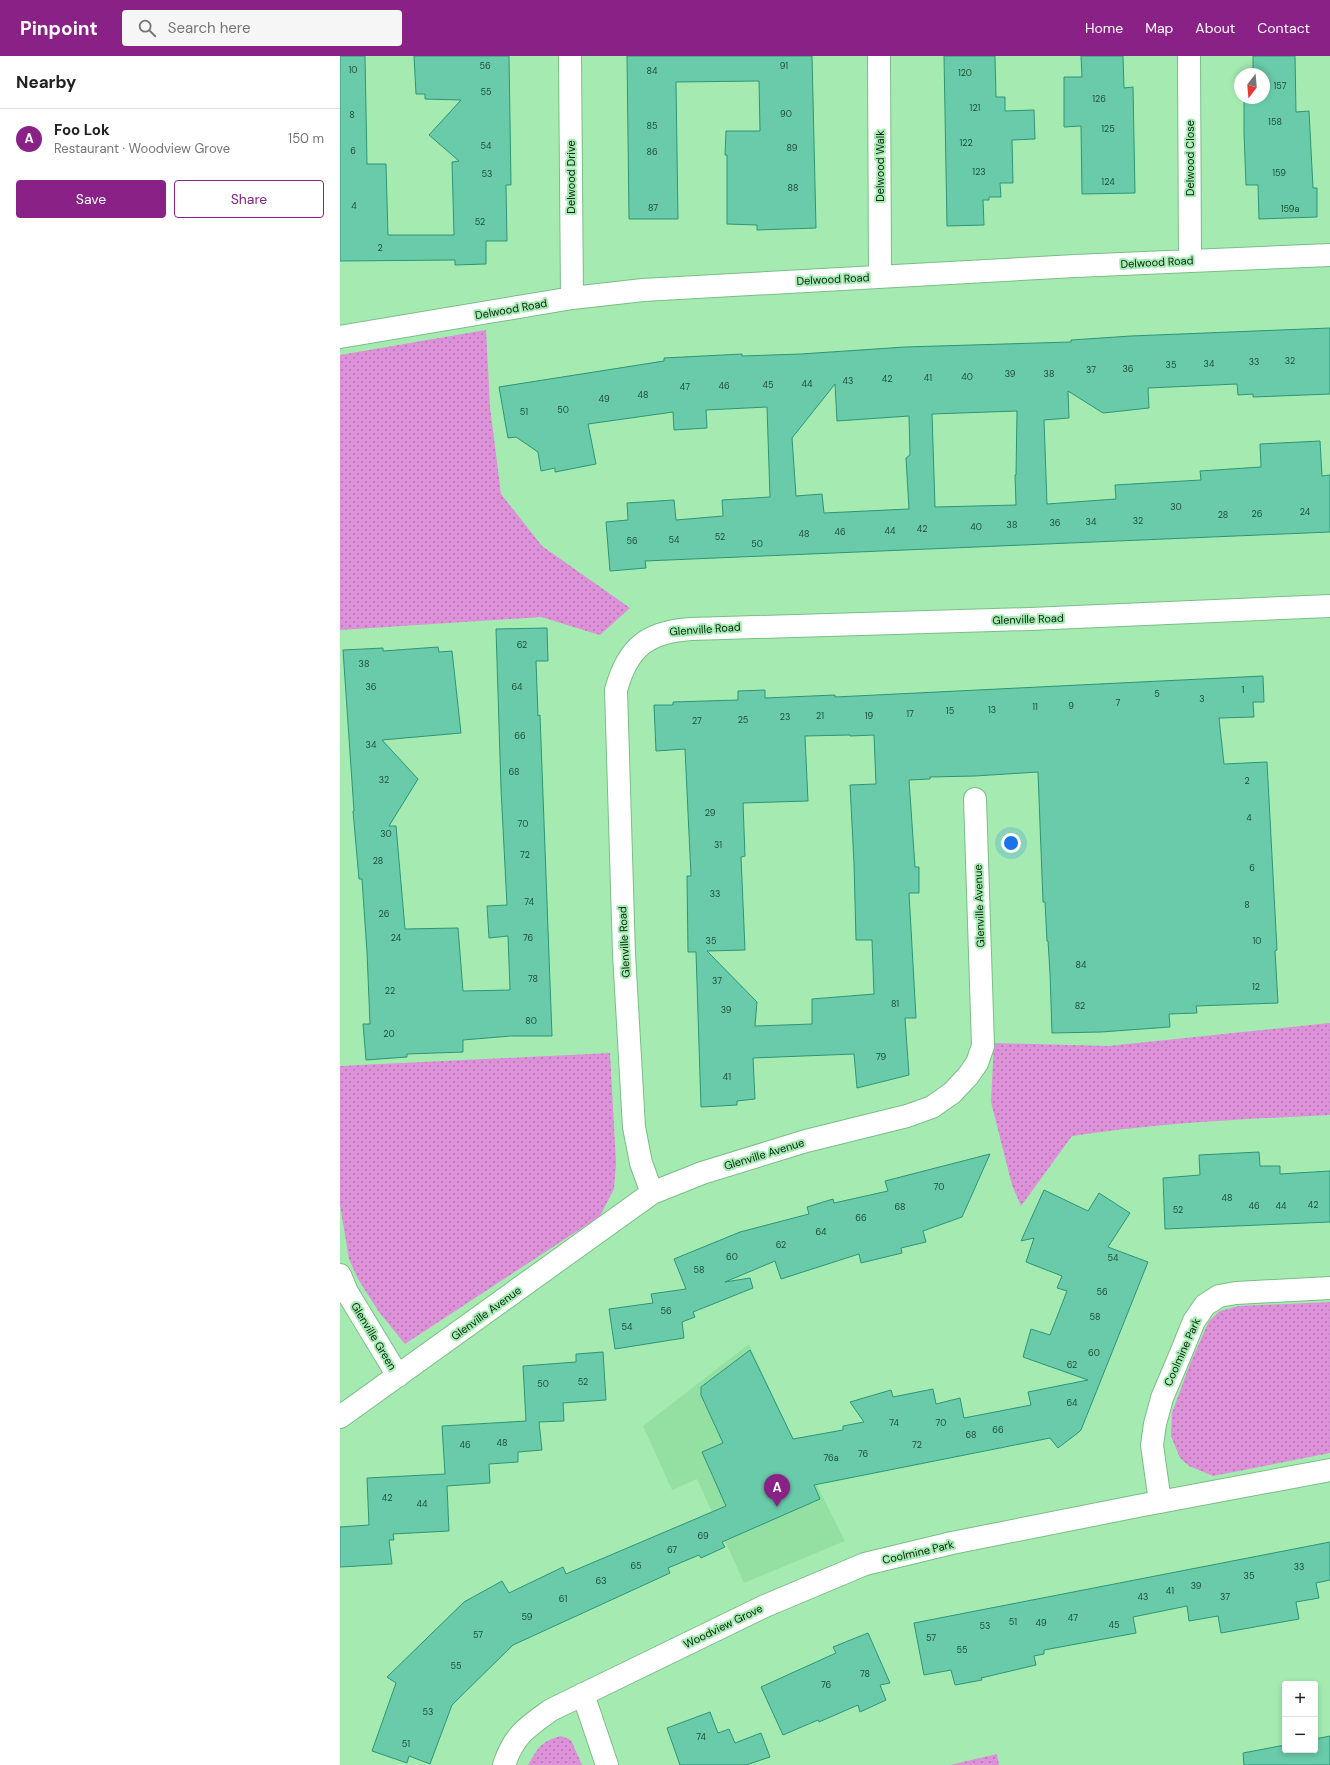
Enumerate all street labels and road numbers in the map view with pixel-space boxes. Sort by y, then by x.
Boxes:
street label: Delwood Close [1183,120,1197,196]
street label: Delwood Walk [873,130,887,202]
street label: Delwood Drive [564,140,578,214]
street label: Delwood Road [1120,253,1194,271]
street label: Delwood Road [796,270,870,288]
street label: Delwood Road [474,296,548,322]
street label: Glenville Road [992,611,1064,627]
street label: Glenville Road [669,620,741,638]
street label: Glenville Avenue [971,864,987,948]
street label: Glenville Road [615,906,633,978]
street label: Glenville Avenue [722,1135,806,1173]
street label: Glenville Avenue [448,1283,524,1343]
street label: Glenville Green [348,1299,400,1373]
street label: Coolmine Park [1161,1315,1203,1388]
street label: Coolmine Park [881,1537,956,1567]
street label: Woodview Grove [681,1601,765,1651]

